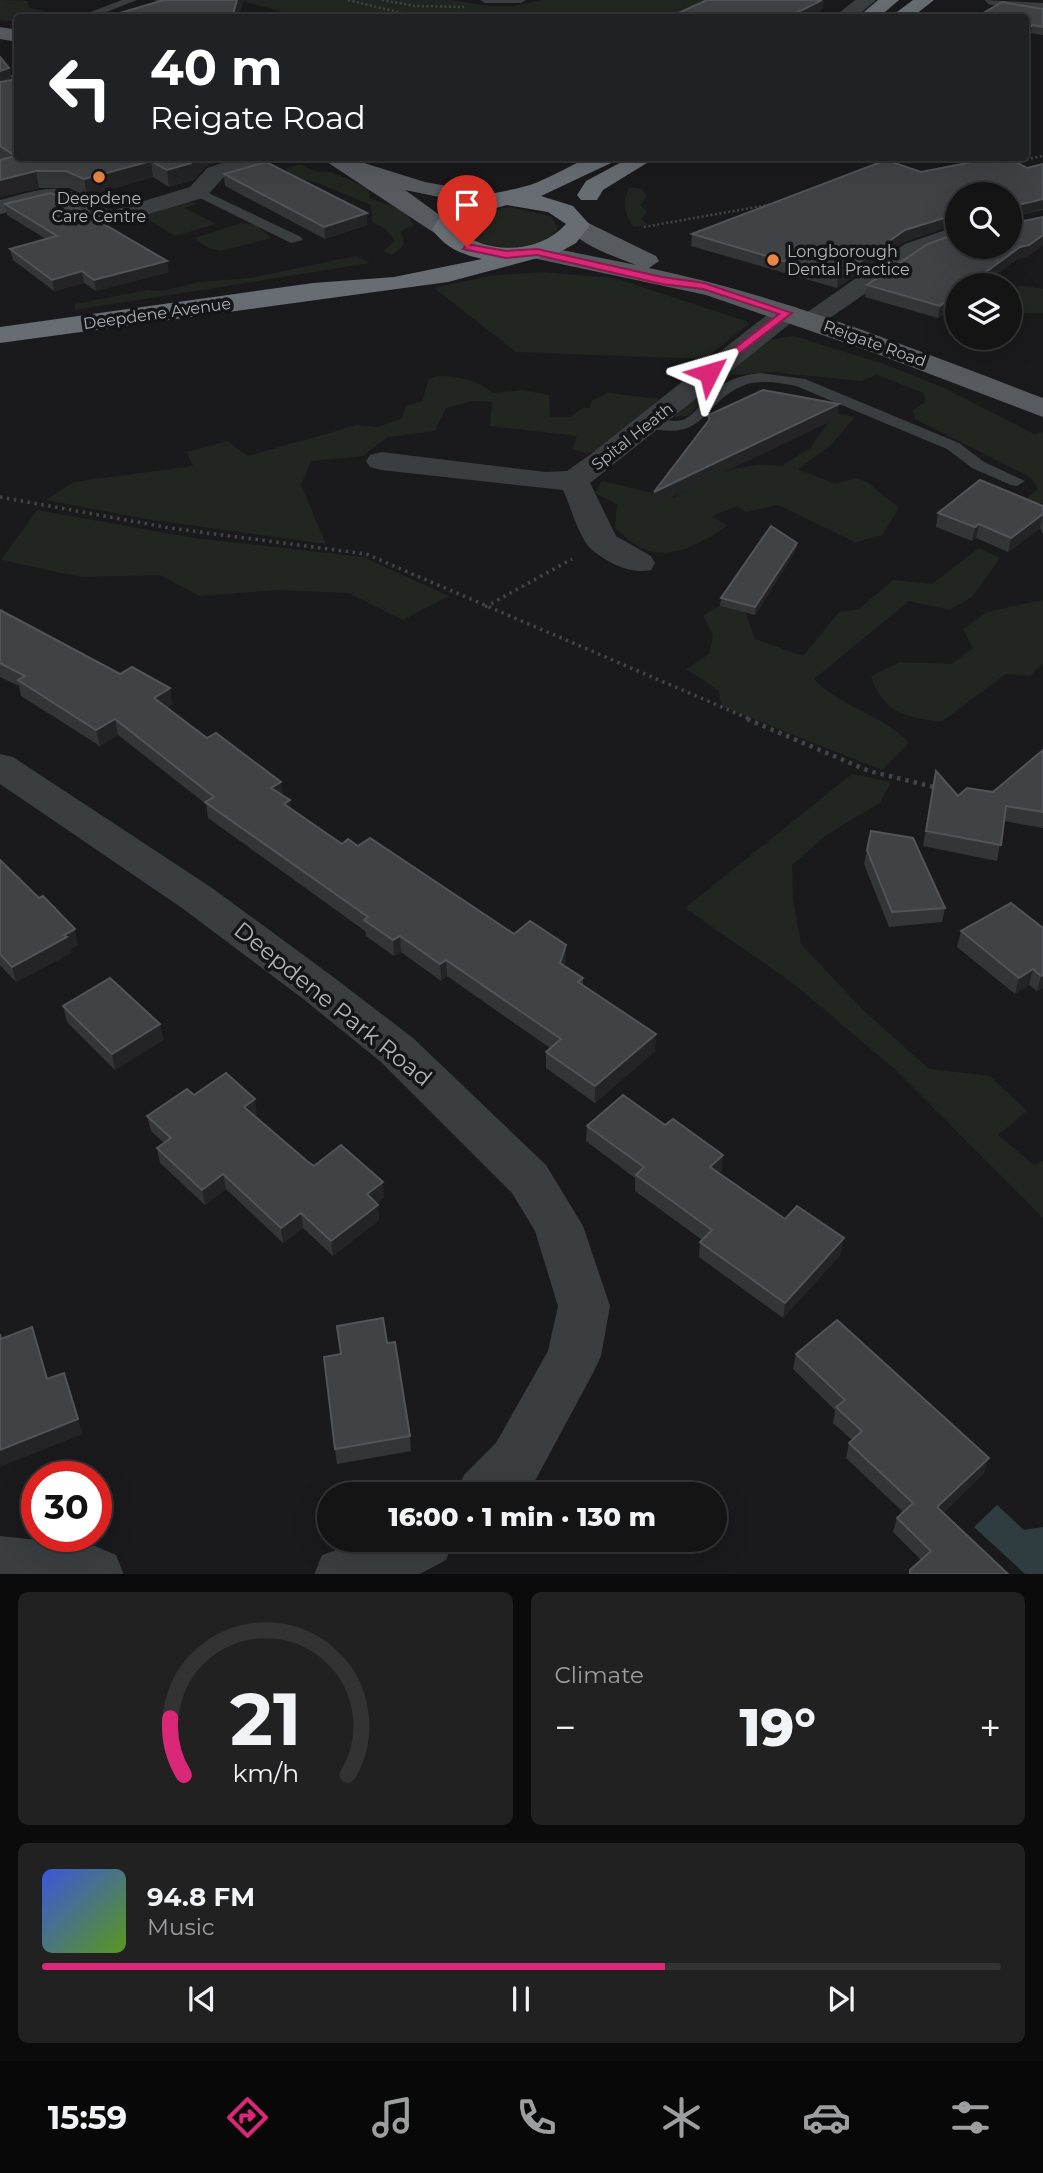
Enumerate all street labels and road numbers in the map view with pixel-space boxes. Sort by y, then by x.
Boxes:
street label: Deepdene Avenue [82,294,232,333]
street label: Reigate Road [821,316,929,371]
street label: Spital Heath [588,399,677,474]
street label: Deepdene Park Road [229,916,437,1092]

